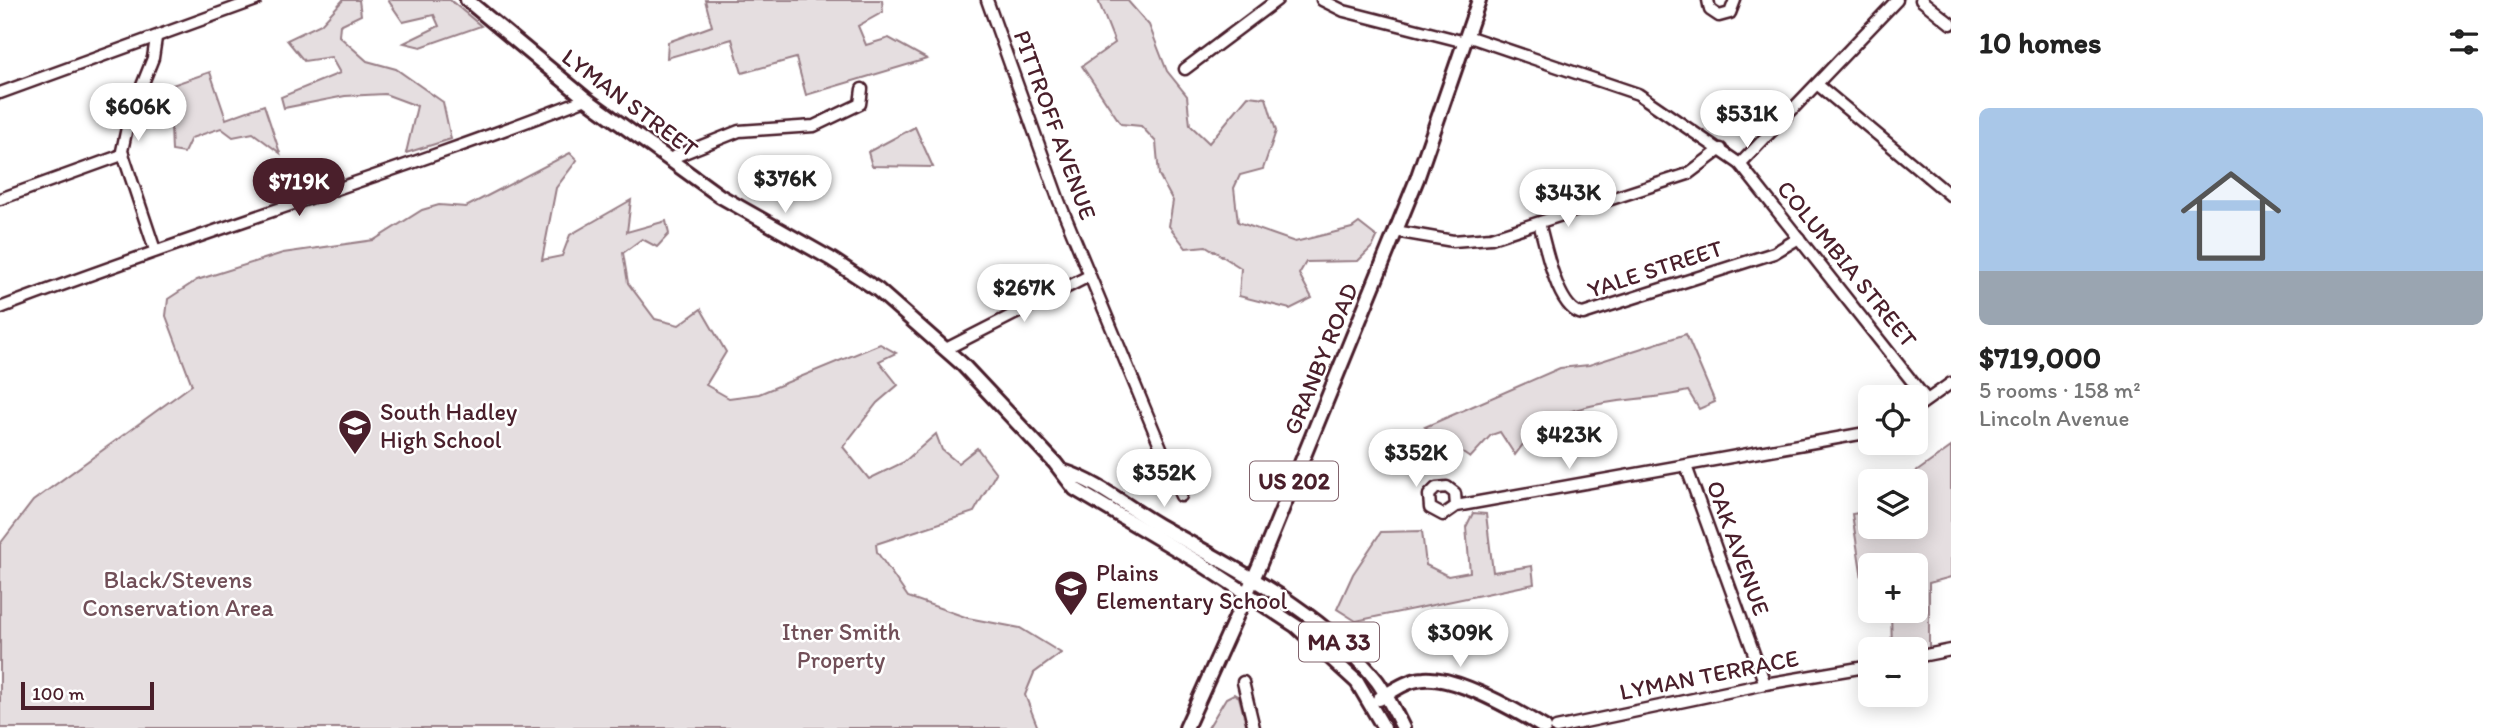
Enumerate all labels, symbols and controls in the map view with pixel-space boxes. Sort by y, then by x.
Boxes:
icon: filters [2445,23,2483,61]
text: 10 homes [1979,24,2102,61]
street label: PITTROFF AVENUE [1008,26,1103,224]
street label: LYMAN STREET [556,42,705,164]
pin: $606K [89,83,187,143]
pin: $531K [1698,90,1796,150]
text: $606K [106,92,170,120]
text: $531K [1716,99,1778,127]
icon: home [2168,153,2294,279]
pin: $376K [736,156,834,215]
pin: $719K [250,158,348,218]
text: $376K [754,164,816,192]
text: $719K [269,167,329,195]
pin: $343K [1519,170,1617,229]
street label: COLUMBIA STREET [1771,174,1924,353]
text: $343K [1535,178,1601,206]
street label: YALE STREET [1584,233,1727,304]
pin: $267K [975,264,1073,324]
text: $267K [993,273,1055,301]
street label: GRANBY ROAD [1277,279,1364,439]
text: $719,000 [1979,339,2101,376]
text: 5 rooms · 158 m² [1979,376,2141,404]
map controls [1858,385,1928,707]
button: locate [1858,385,1928,455]
place label: South Hadley High School [380,397,517,454]
text: Lincoln Avenue [1979,404,2129,432]
school or university icon: South Hadley High School [336,407,374,456]
pin: $423K [1520,412,1618,471]
text: $423K [1537,420,1601,448]
pin: $352K [1367,430,1465,489]
text: $352K [1384,438,1448,466]
pin: $352K [1115,449,1213,509]
text: $352K [1132,458,1196,486]
road number: US 202 [1250,461,1338,500]
button: layers [1858,469,1928,539]
street label: OAK AVENUE [1701,476,1776,619]
button: + [1858,553,1928,623]
place label: Plains Elementary School [1096,558,1288,615]
park label: Black/Stevens Conservation Area [82,565,274,622]
school or university icon: Plains Elementary School [1052,568,1090,617]
pin: $309K [1411,610,1509,669]
park label: Itner Smith Property [782,617,901,674]
text: $309K [1427,618,1493,646]
road number: MA 33 [1299,622,1379,662]
button: − [1858,637,1928,707]
street label: LYMAN TERRACE [1617,643,1801,706]
scale bar [21,679,154,711]
text: 100 m [32,682,84,705]

